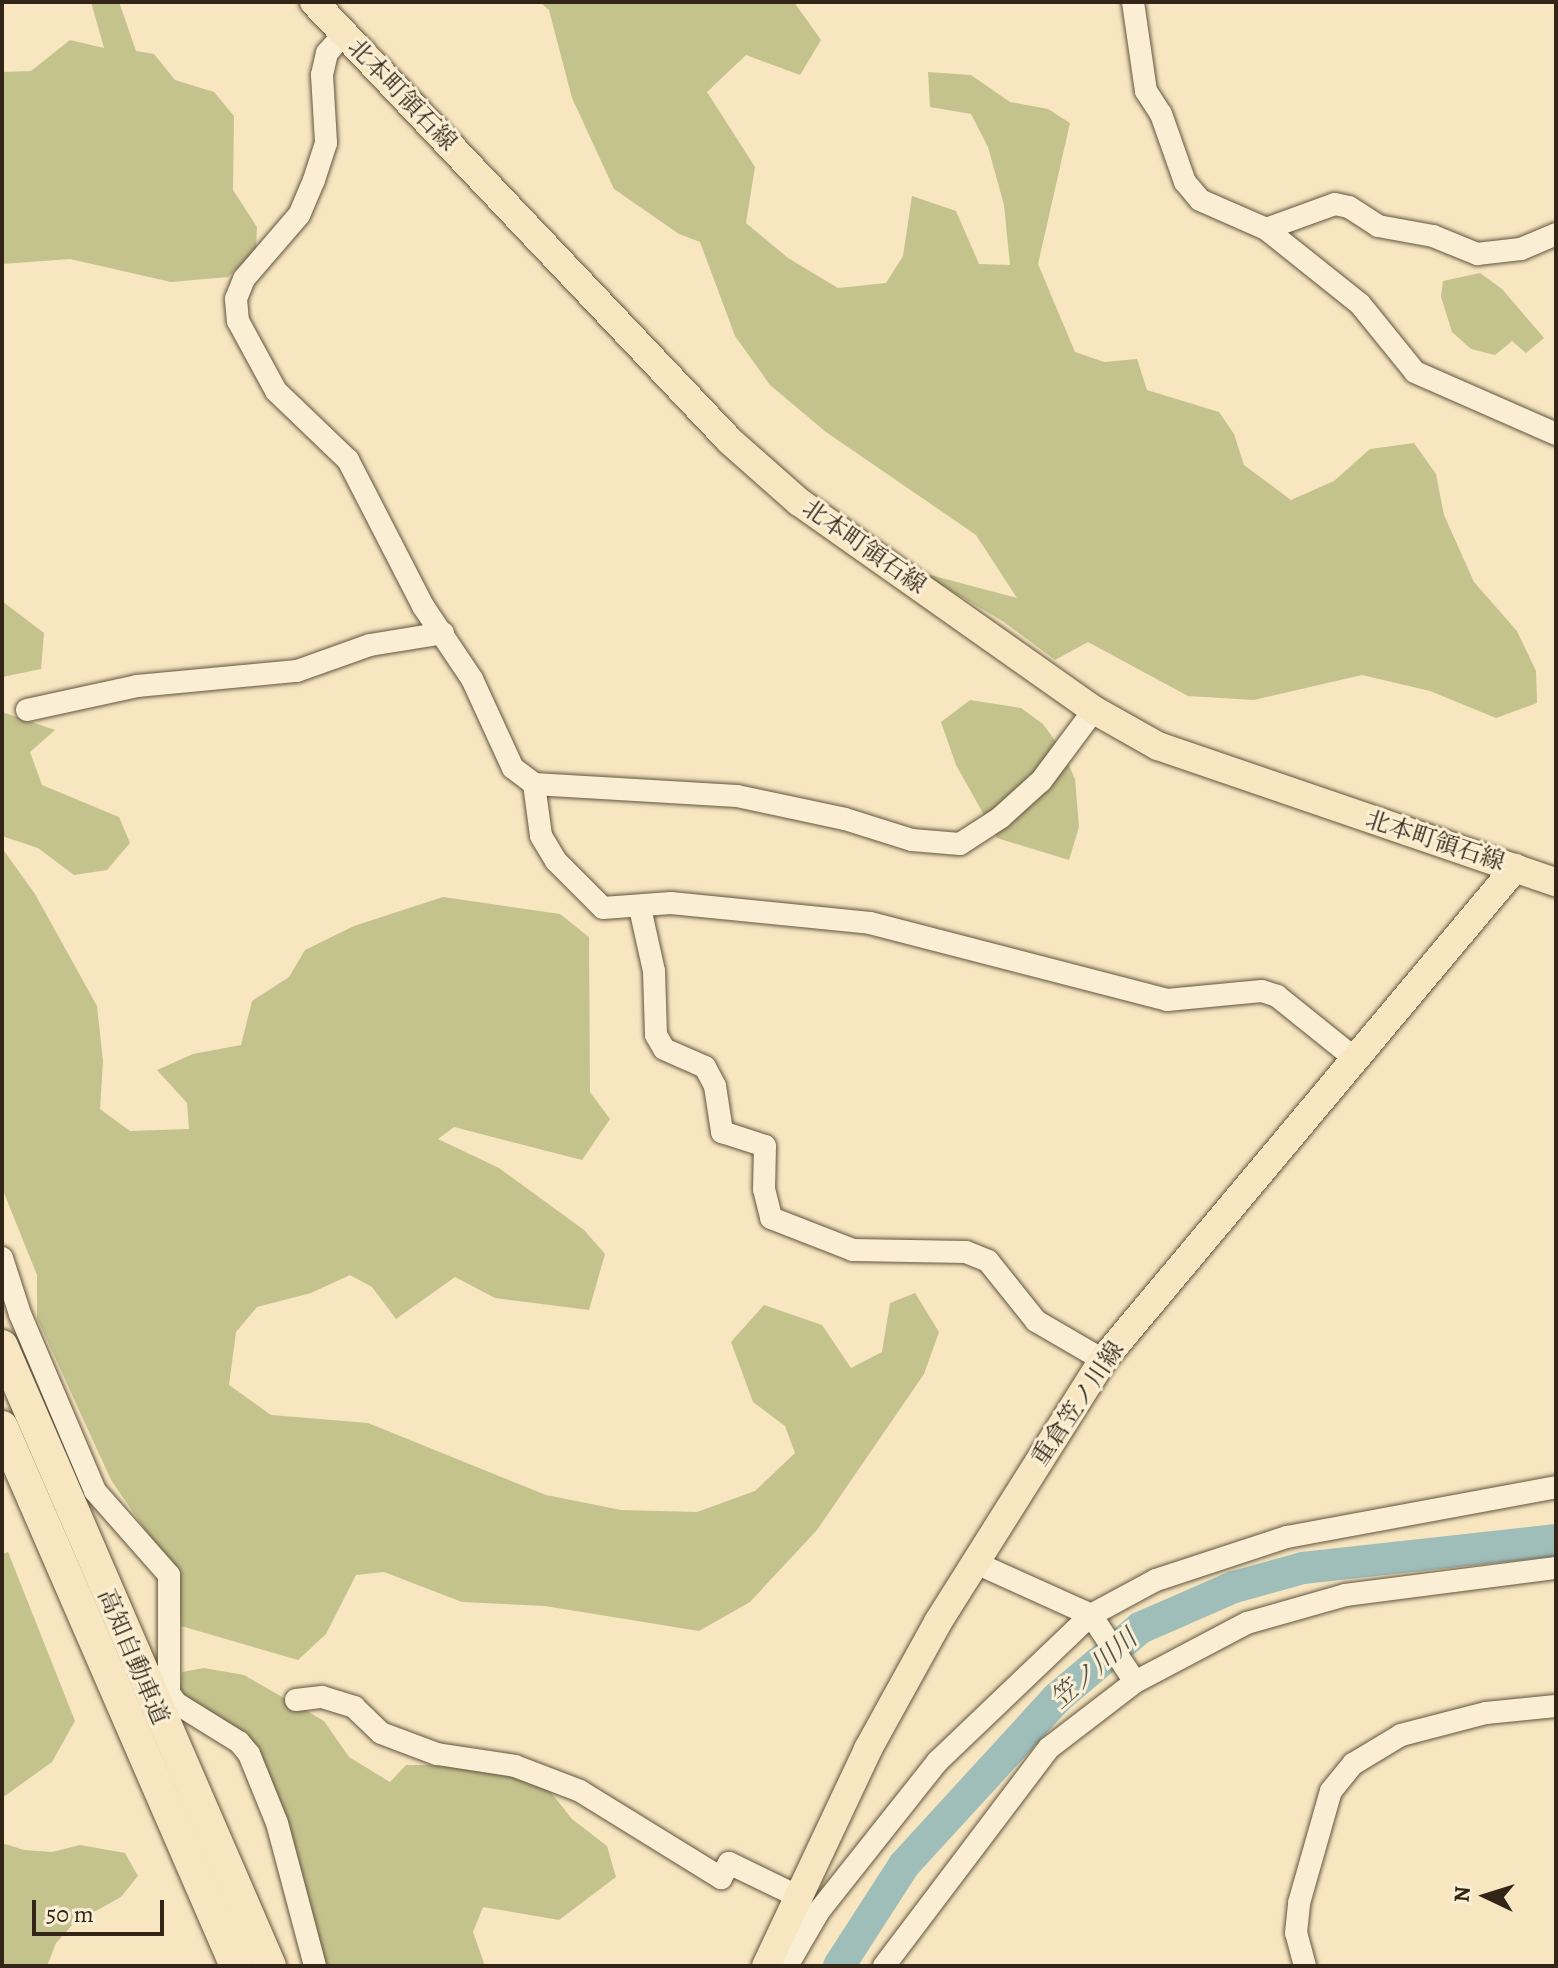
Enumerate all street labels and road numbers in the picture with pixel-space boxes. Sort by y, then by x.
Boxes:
street label: 北本町領石線 [342,33,462,157]
street label: 北本町領石線 [797,494,931,600]
street label: 北本町領石線 [1362,805,1508,877]
street label: 重倉笠ノ川線 [1026,1336,1130,1472]
street label: 高知自動車道 [92,1585,174,1729]

